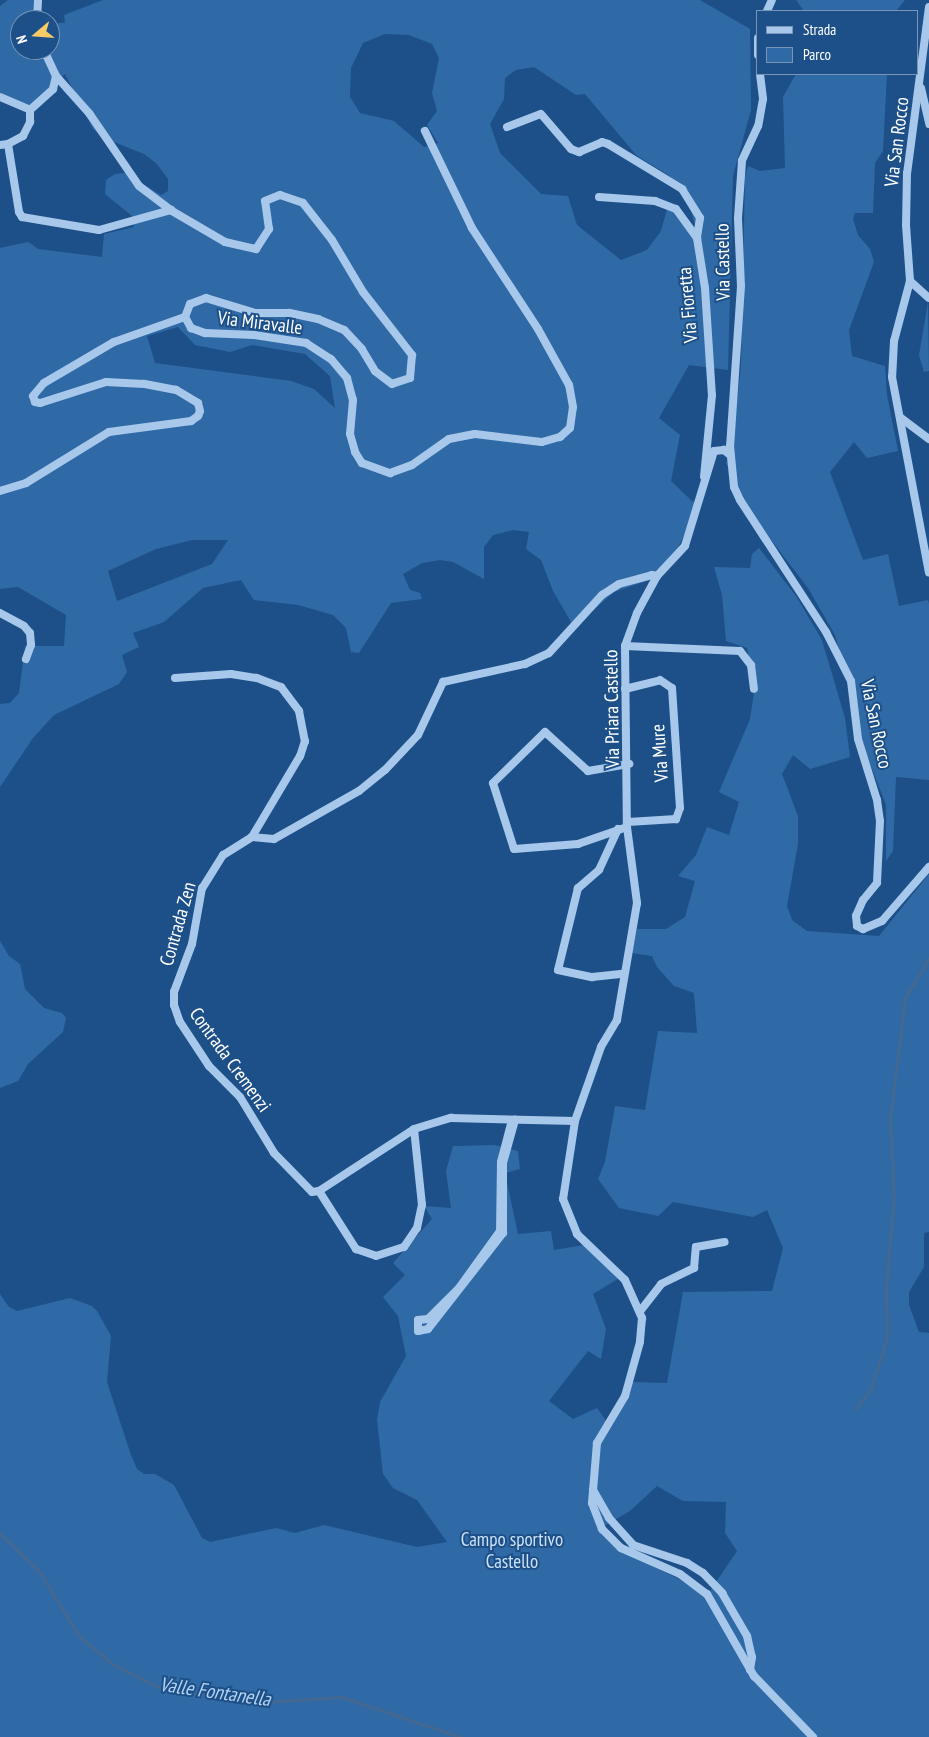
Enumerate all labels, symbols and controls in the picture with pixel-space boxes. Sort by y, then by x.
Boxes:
north arrow [10,10,60,60]
legend [756,10,919,75]
text: Strada [803,20,836,39]
text: N [12,33,31,46]
text: Parco [803,45,831,64]
street label: Via San Rocco [880,96,914,188]
street label: Via Castello [711,223,735,301]
street label: Via Fioretta [673,266,703,344]
street label: Via Miravalle [216,306,304,340]
street label: Via Priara Castello [600,649,624,769]
street label: Via San Rocco [855,677,897,771]
street label: Via Mure [647,723,673,783]
street label: Contrada Zen [155,879,201,969]
street label: Contrada Cremenzi [184,1003,276,1117]
park label: Campo sportivo Castello [461,1529,563,1573]
water label: Valle Fontanella [158,1672,272,1712]

